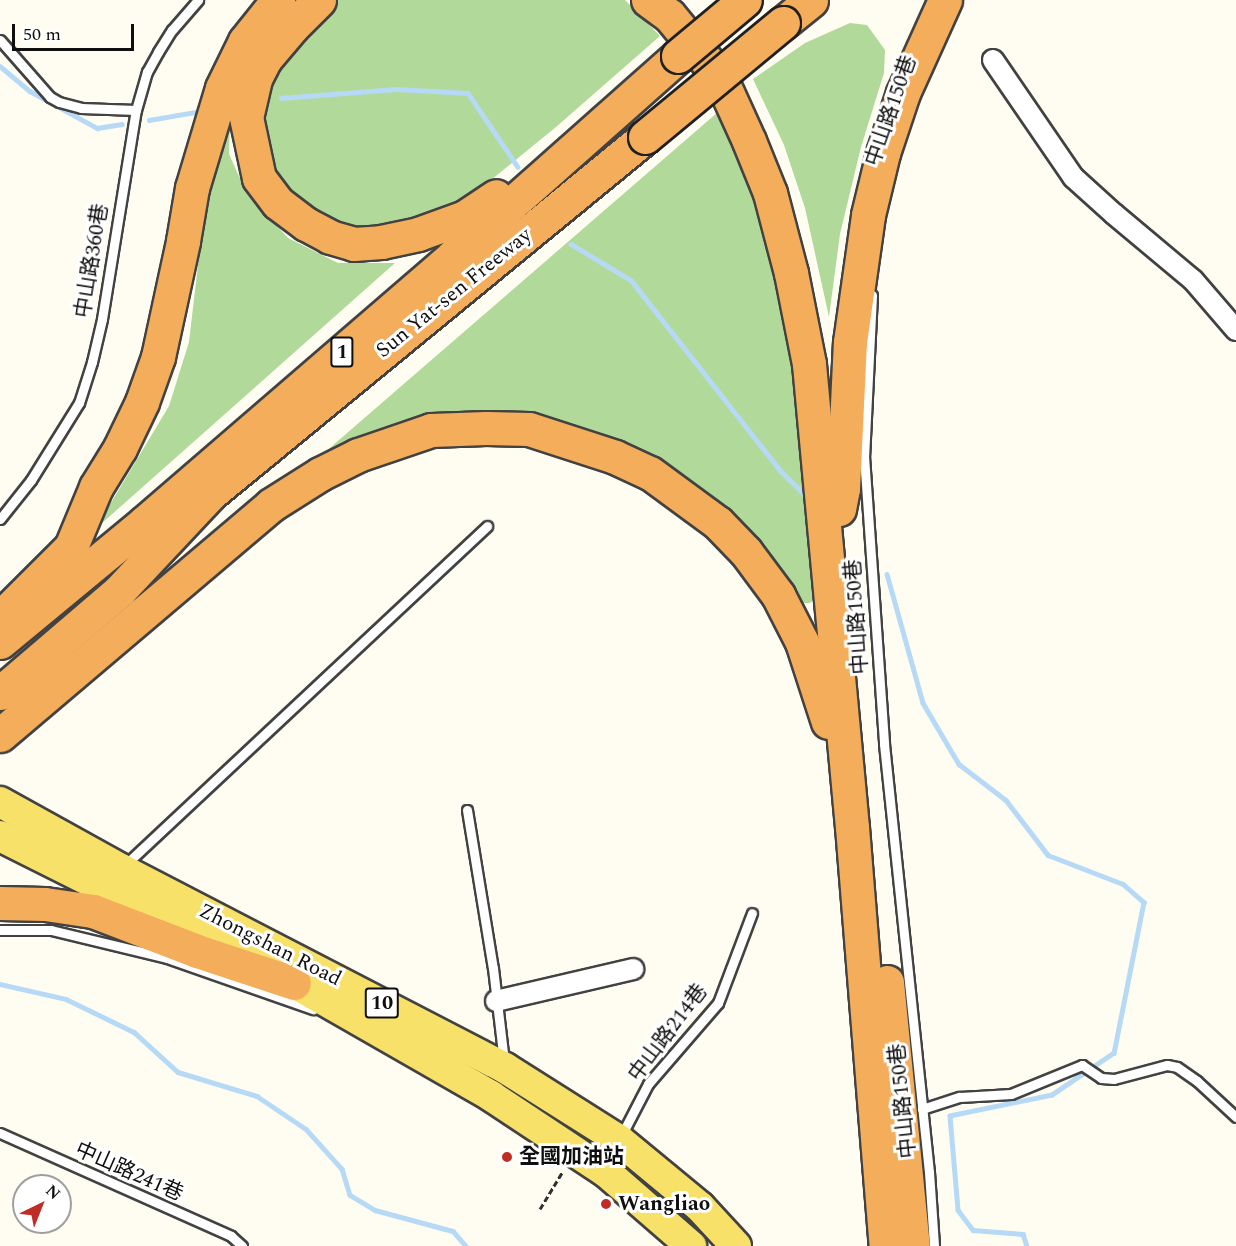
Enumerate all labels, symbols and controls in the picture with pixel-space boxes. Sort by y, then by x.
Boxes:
scale bar [15,12,136,50]
text: 50 m [23,21,61,48]
street label: 中山路150巷 [860,52,922,170]
street label: 中山路360巷 [71,202,113,320]
street label: Sun Yat-sen Freeway [371,223,537,363]
road number: 1 [330,335,354,369]
street label: 中山路150巷 [840,559,874,675]
street label: Zhongshan Road [194,898,346,992]
street label: 中山路214巷 [623,979,713,1087]
road number: 10 [364,986,400,1020]
street label: 中山路150巷 [884,1042,922,1160]
street label: 中山路241巷 [71,1137,187,1207]
place label: 全國加油站 [519,1144,624,1170]
marker: 全國加油站 [500,1150,514,1164]
north arrow [12,1174,72,1234]
text: N [40,1179,66,1206]
place label: Wangliao [618,1191,710,1217]
marker: Wangliao [599,1197,613,1211]

